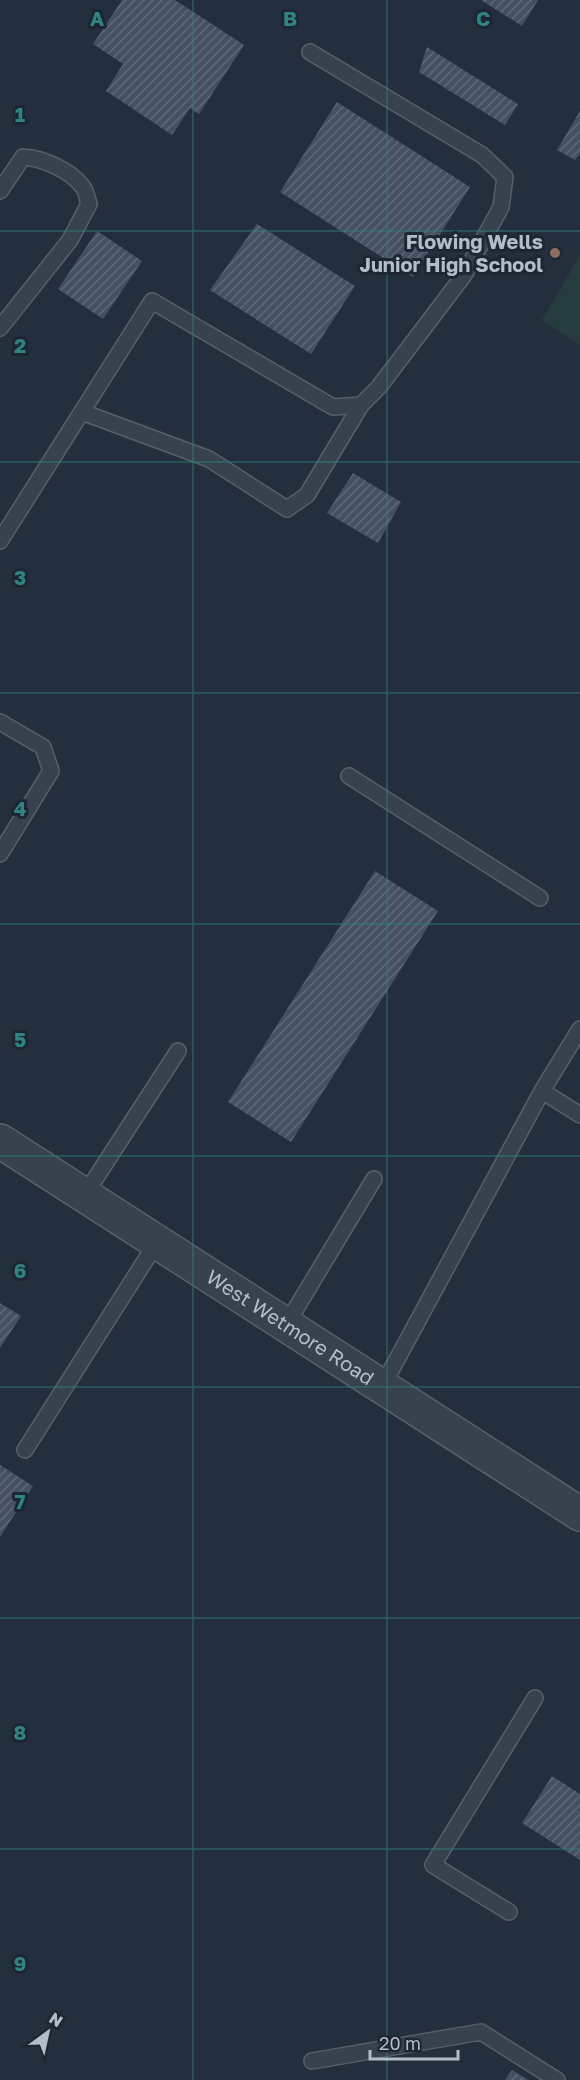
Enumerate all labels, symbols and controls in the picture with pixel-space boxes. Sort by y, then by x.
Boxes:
text: A [90,6,104,30]
text: B [283,6,297,30]
text: C [476,6,490,30]
text: 1 [15,102,25,126]
place label: Flowing Wells Junior High School [360,229,543,276]
marker: Flowing Wells Junior High School [548,246,562,260]
text: 2 [14,333,26,357]
text: 3 [14,565,26,589]
text: 4 [14,796,26,820]
text: 5 [14,1027,26,1051]
text: 6 [14,1258,26,1282]
street label: West Wetmore Road [202,1264,379,1389]
text: 7 [15,1489,26,1513]
text: 8 [14,1720,26,1744]
text: 9 [14,1951,26,1975]
north arrow [18,2002,78,2062]
text: N [46,2008,67,2031]
scale bar [370,2023,458,2061]
text: 20 m [379,2032,421,2054]

